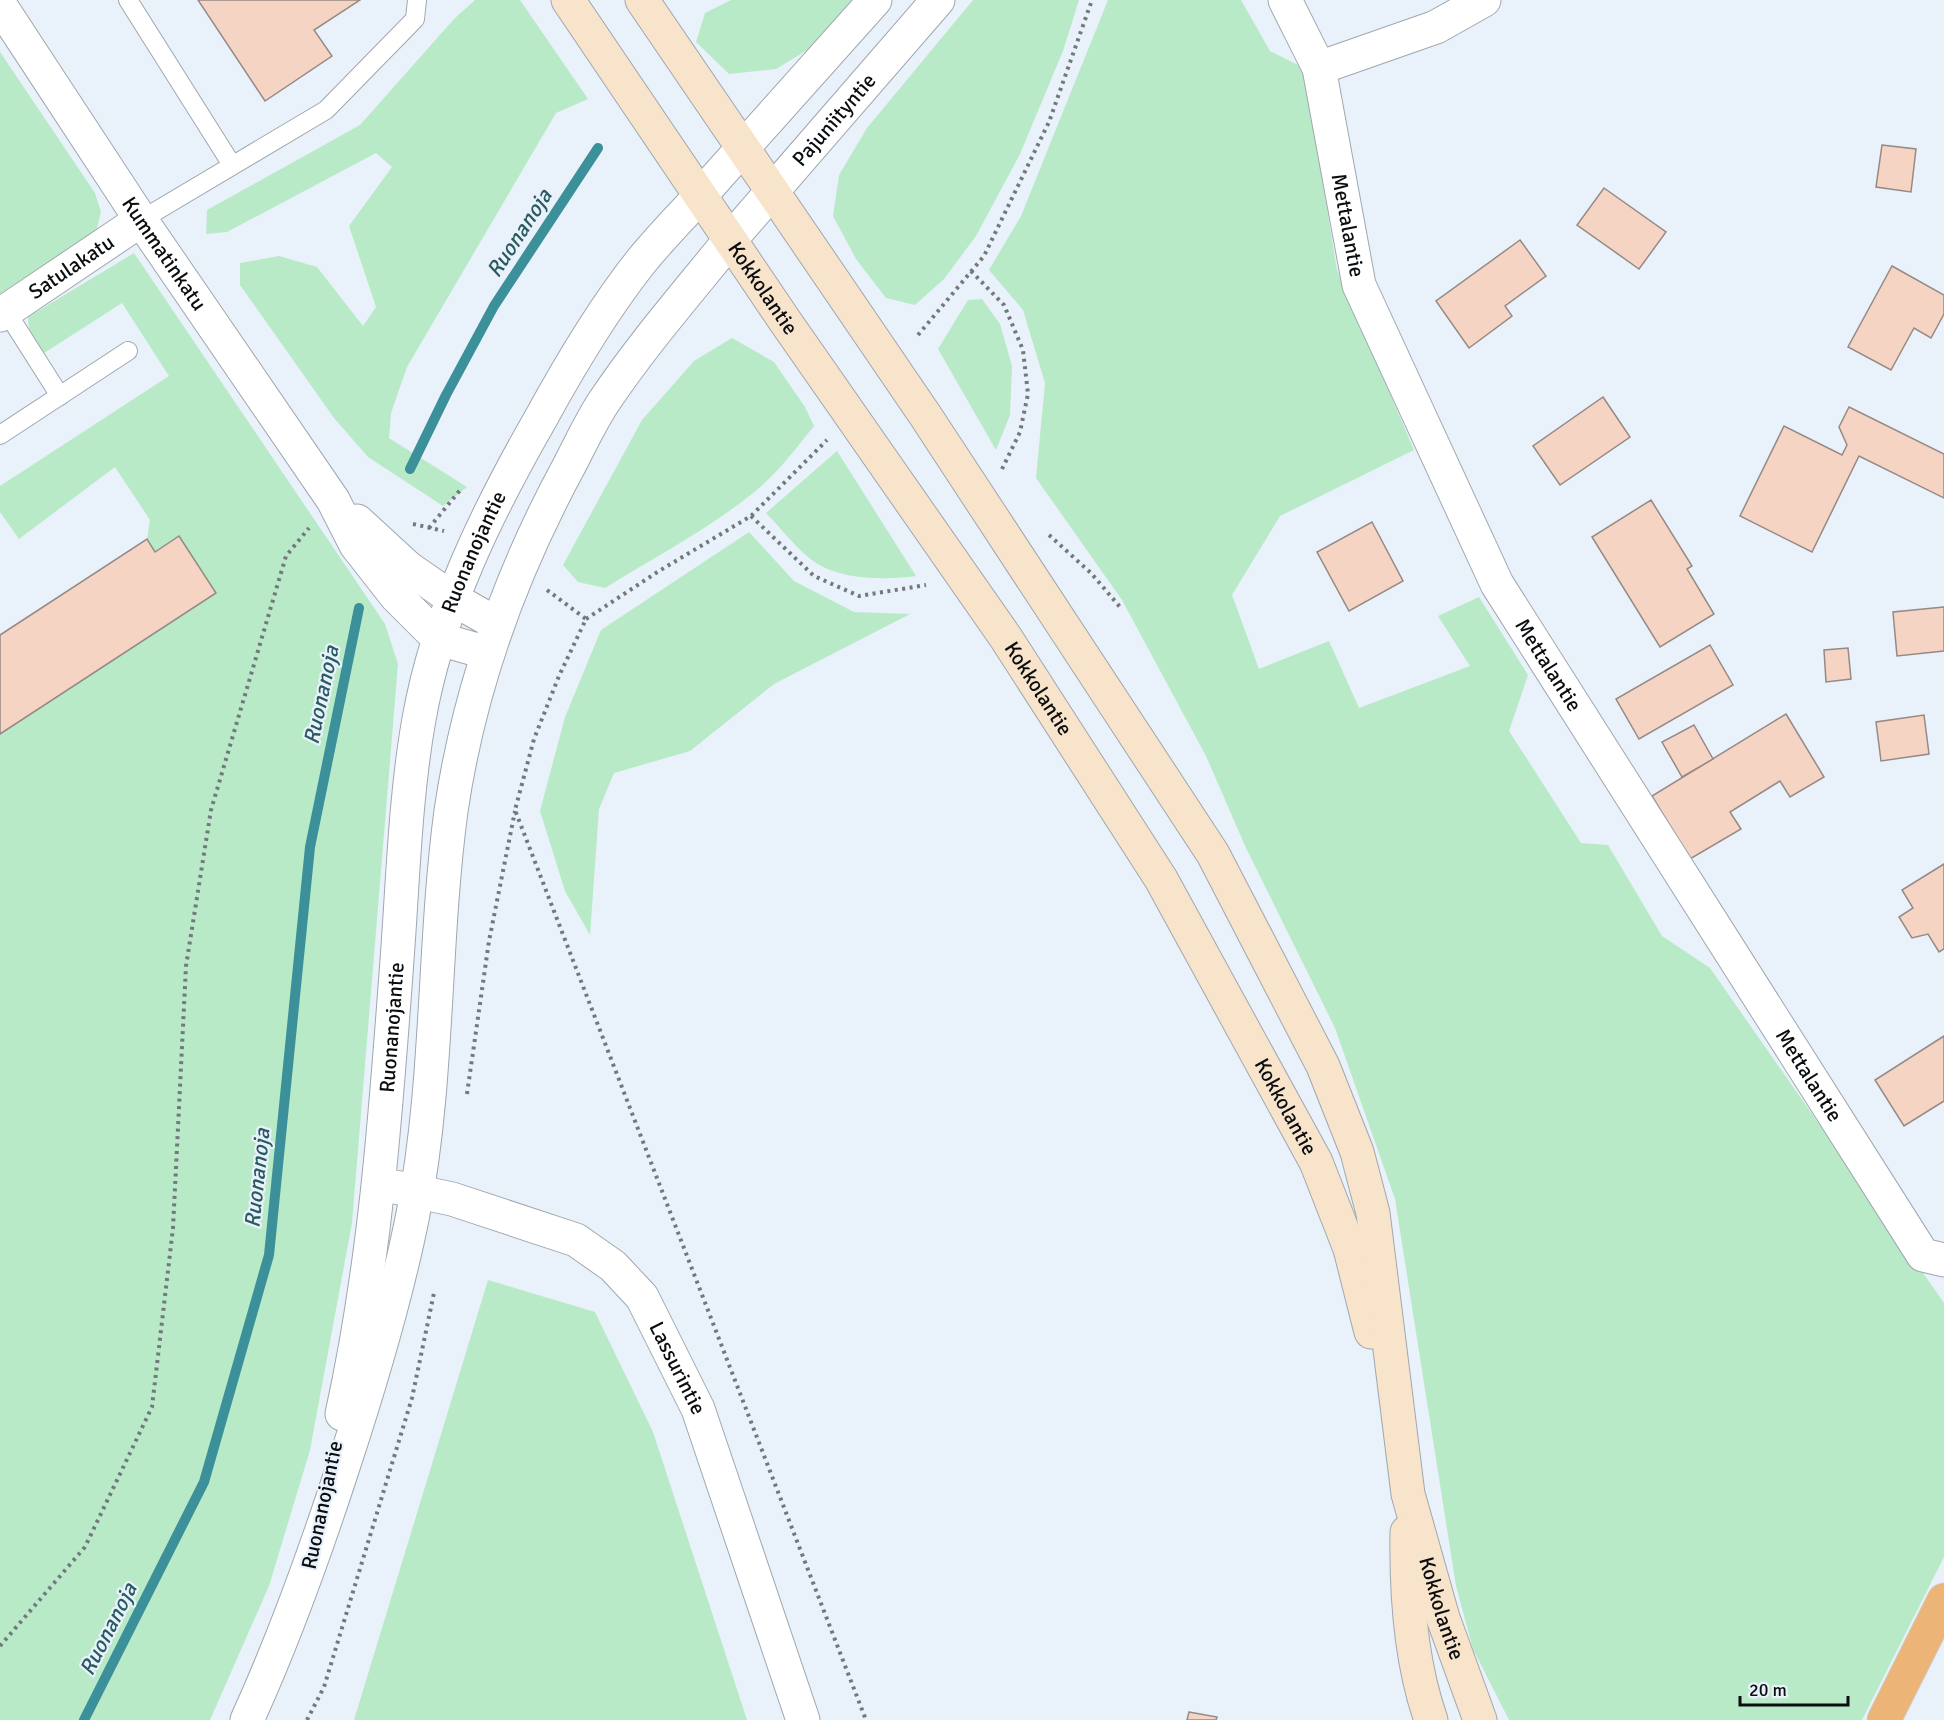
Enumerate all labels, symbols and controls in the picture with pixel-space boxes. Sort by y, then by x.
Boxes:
street label: Pajuniityntie [787,68,882,172]
street label: Mettalantie [1326,171,1370,279]
water label: Ruonanoja [480,183,558,282]
street label: Kummatinkatu [116,192,212,316]
street label: Satulakatu [24,229,119,305]
street label: Kokkolantie [722,237,804,340]
street label: Ruonanojantie [436,487,512,617]
street label: Mettalantie [1509,614,1588,716]
street label: Kokkolantie [999,637,1078,740]
water label: Ruonanoja [297,642,345,747]
street label: Ruonanojantie [374,961,410,1094]
street label: Mettalantie [1770,1024,1848,1127]
street label: Kokkolantie [1249,1054,1323,1160]
water label: Ruonanoja [238,1126,276,1229]
street label: Lassurintie [643,1317,712,1419]
street label: Ruonanojantie [296,1438,348,1572]
street label: Kokkolantie [1413,1554,1470,1663]
water label: Ruonanoja [73,1578,143,1680]
scale bar [1740,1669,1848,1707]
text: 20 m [1749,1679,1787,1701]

